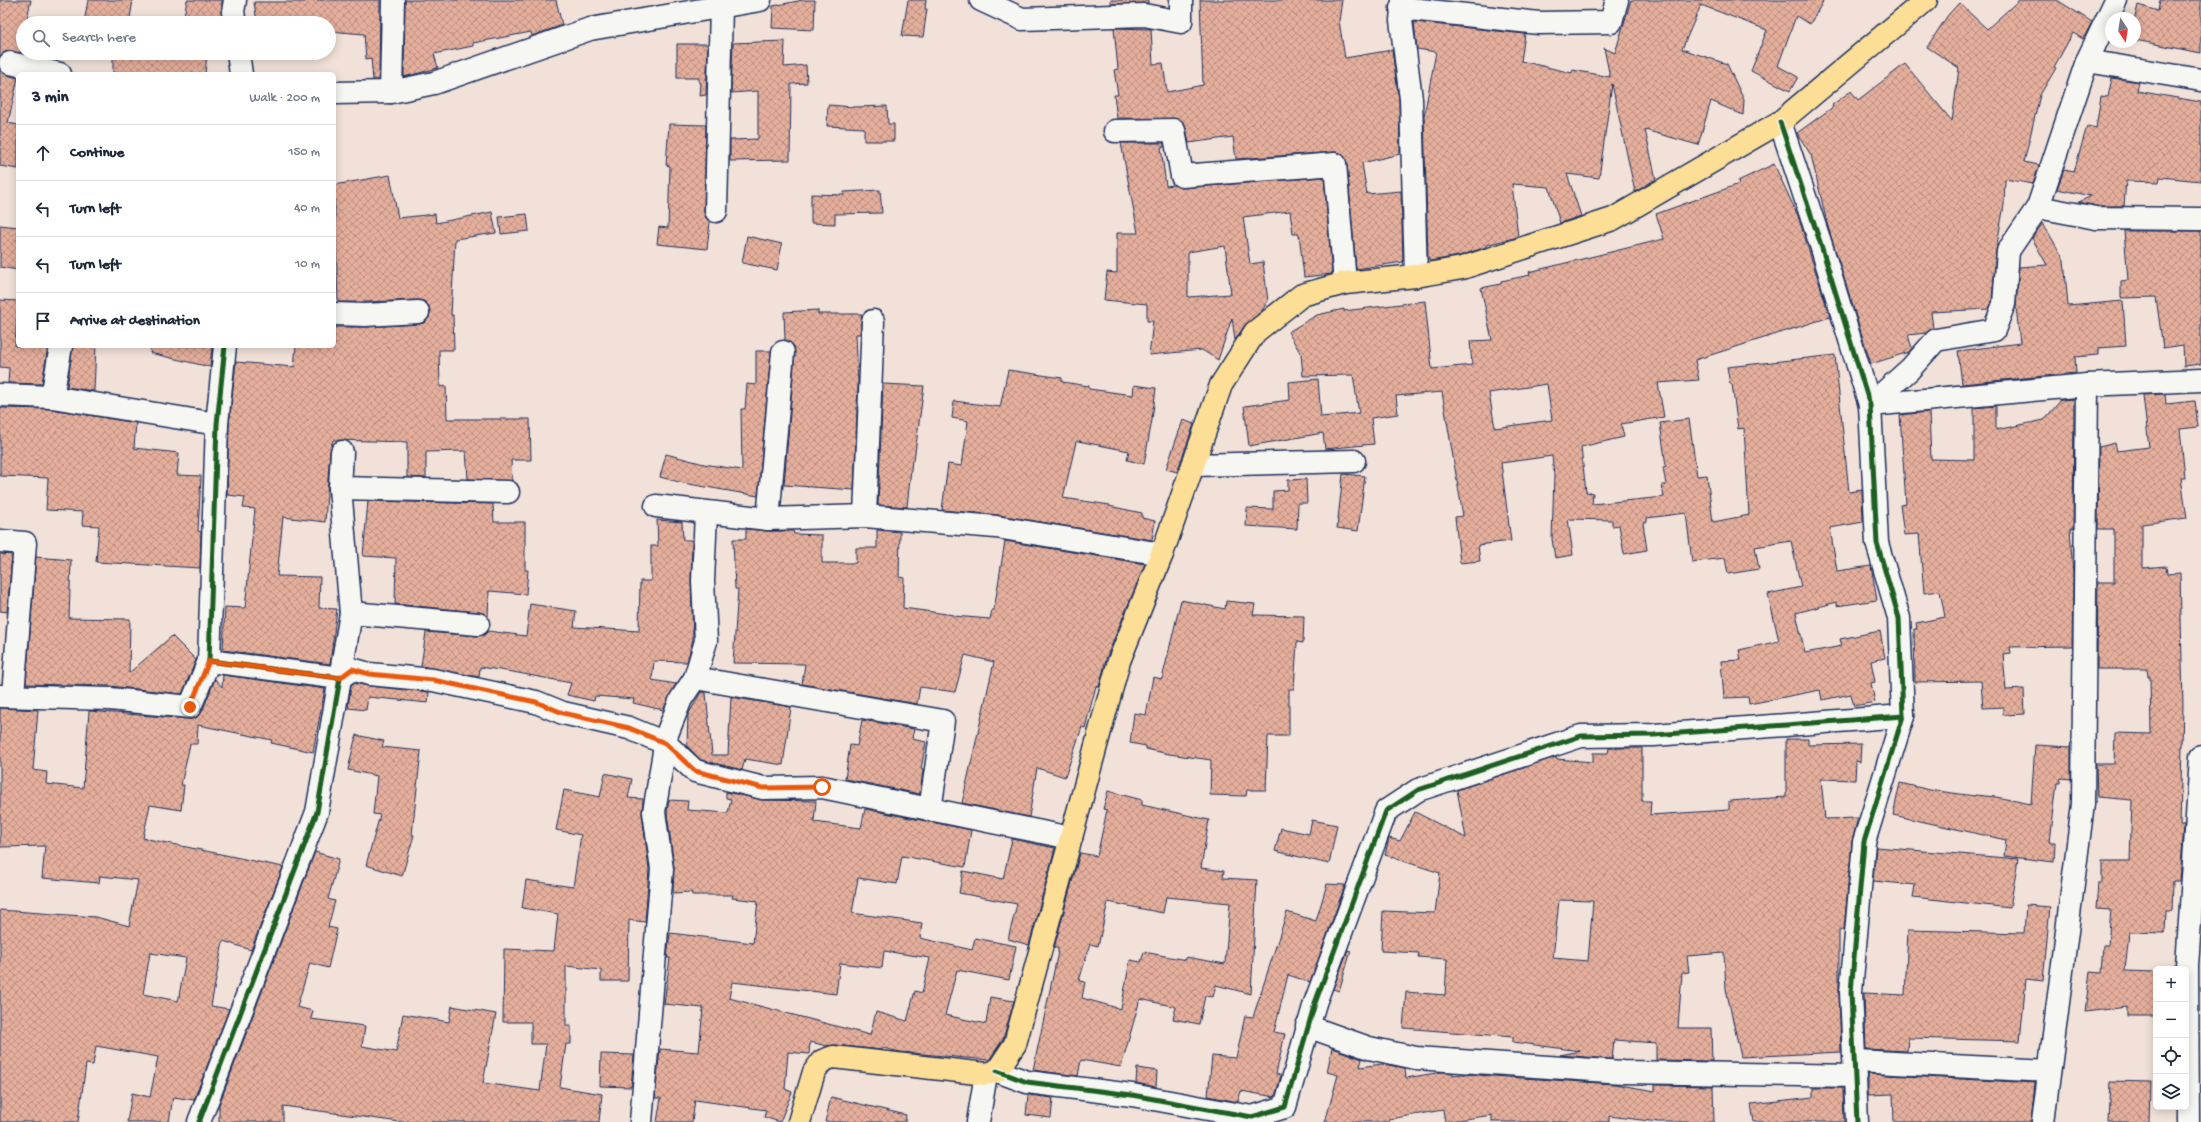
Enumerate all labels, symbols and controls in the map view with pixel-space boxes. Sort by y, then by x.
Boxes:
north arrow [2105,12,2141,48]
search box [16,16,336,60]
icon: search [30,27,52,49]
text: Search here [62,29,136,47]
text: 3 min [32,88,69,108]
text: Walk · 200 m [249,91,320,106]
icon: ahead [32,142,54,164]
text: Continue [70,144,124,162]
text: 150 m [288,145,320,160]
icon: left [32,198,54,220]
text: Turn left [70,200,121,218]
text: 40 m [294,201,320,216]
icon: left [32,254,54,276]
text: Turn left [70,256,121,274]
text: 10 m [295,257,320,272]
icon: arrive [32,310,54,332]
text: Arrive at destination [70,312,200,330]
route end [181,698,199,716]
route start [813,778,831,796]
map controls [2153,966,2189,1110]
button: + [2153,966,2189,1002]
button: − [2153,1002,2189,1038]
button: locate [2153,1038,2189,1074]
button: layers [2153,1074,2189,1110]

